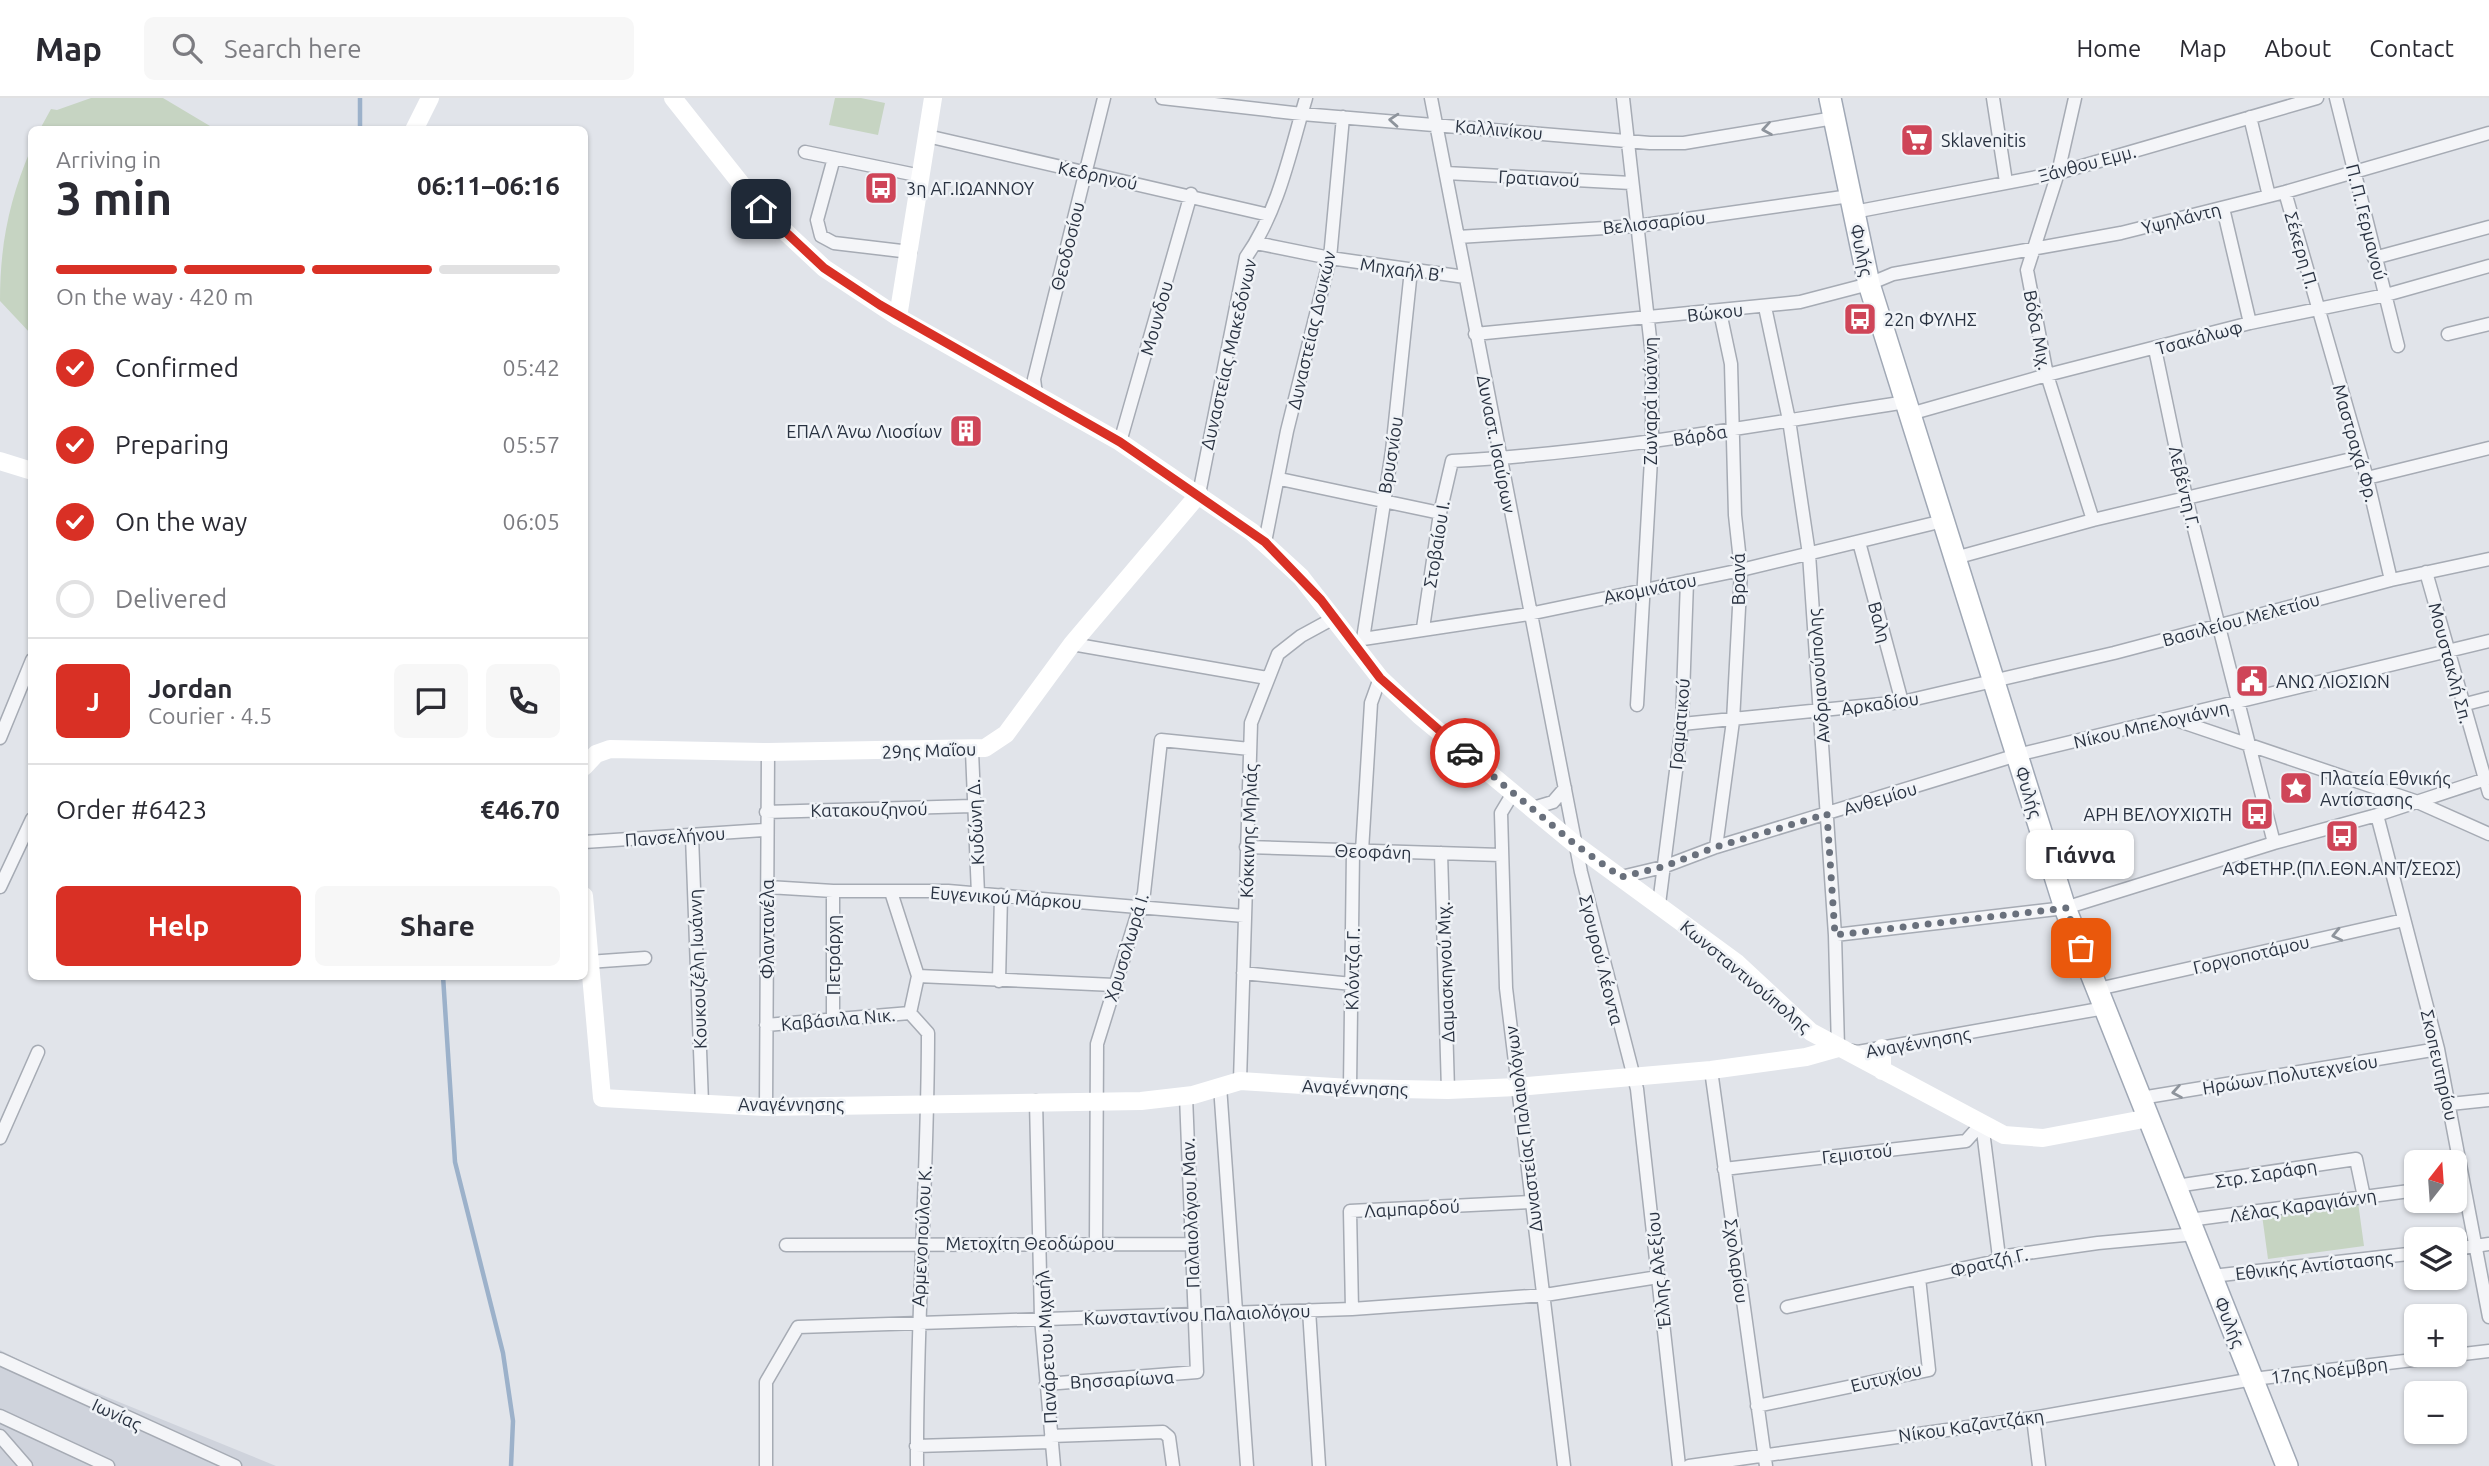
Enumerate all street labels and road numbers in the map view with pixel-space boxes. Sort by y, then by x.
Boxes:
street label: Καλλινίκου [1454,115,1544,143]
street label: Ξάνθου Εμμ. [2036,140,2138,186]
street label: Κεδρηνού [1056,157,1140,193]
street label: Π. Π. Γερμανού [2343,162,2391,282]
street label: Γρατιανού [1498,166,1580,190]
street label: Θεοδοσίου [1046,199,1088,293]
street label: Υψηλάντη [2139,199,2223,237]
street label: Βελισσαρίου [1602,207,1706,237]
street label: Σέκερη Π. [2281,209,2323,291]
street label: Φυλής [1846,222,1877,278]
street label: Δυναστείας Δουκών [1283,248,1340,411]
street label: Μηχαήλ Β' [1359,253,1445,285]
street label: Δυναστείας Μακεδόνων [1196,256,1261,452]
street label: Μουνδου [1136,279,1176,357]
street label: Βόδα Μιχ. [2020,288,2056,372]
street label: Βώκου [1686,299,1744,325]
street label: Τσακάλωφ [2154,316,2244,358]
street label: Ζωναρά Ιωάννη [1640,337,1660,465]
street label: Δυναστ. Ισαύρων [1474,373,1520,515]
street label: Μαστραχά Φρ. [2330,382,2382,504]
street label: Βρυσνίου [1374,415,1406,495]
street label: Βάρδα [1672,421,1729,449]
street label: Λεβέντη Γ. [2166,444,2204,530]
street label: Στοβαίου Ι. [1419,499,1453,589]
street label: Βρανά [1728,553,1748,605]
street label: Ακομινάτου [1602,569,1698,607]
street label: Βασιλείου Μελετίου [2160,588,2322,650]
street label: Βαλη [1865,599,1895,645]
street label: Μουστακλή Σπ. [2425,600,2477,726]
street label: Ανδριανούπολης [1803,608,1834,744]
street label: Γραματικού [1665,677,1693,771]
street label: Αρκαδίου [1840,688,1920,718]
street label: Νίκου Μπελογιάννη [2071,696,2231,752]
street label: 29ης Μαΐου [881,738,977,763]
street label: Κόκκινης Μηλιάς [1236,764,1261,898]
street label: Φυλής [2011,764,2046,821]
street label: Ανθεμίου [1841,777,1919,819]
street label: Κυδώνη Δ. [963,778,987,866]
street label: Κατακουζηνού [810,798,928,821]
street label: Πανσελήνου [624,823,726,849]
street label: Θεοφάνη [1334,840,1412,862]
street label: Φλαντανέλα [757,879,777,979]
street label: Ευγενικού Μάρκου [930,882,1082,912]
street label: Κουκουζέλη Ιωάννη [684,889,711,1049]
street label: Χρυσολωρά Ι. [1100,890,1152,1004]
street label: Σγουρού Λέοντα [1576,893,1628,1027]
street label: Δαμασκηνού Μιχ. [1433,901,1457,1043]
street label: Πετράρχη [823,915,843,995]
street label: Κωνσταντινούπολης [1676,916,1815,1037]
street label: Κλόντζα Γ. [1341,928,1364,1010]
street label: Γοργοποτάμου [2191,931,2311,977]
street label: Καβάσιλα Νικ. [780,1004,896,1034]
street label: Σκοπευτηρίου [2418,1008,2462,1122]
street label: Αναγέννησης [1864,1023,1972,1062]
street label: Δυναστείας Παλαιολόγων [1500,1024,1547,1233]
street label: Ηρώων Πολυτεχνείου [2201,1050,2379,1098]
street label: Αναγέννησης [1302,1075,1408,1100]
street label: Αναγέννησης [738,1094,844,1115]
street label: Παλαιολόγου Μαν. [1177,1137,1203,1289]
street label: Γεμιστού [1821,1139,1893,1167]
street label: Στρ. Σαράφη [2214,1155,2318,1191]
street label: Αρμενοπούλου Κ. [907,1165,935,1307]
street label: Λέλας Καραγιάννη [2228,1185,2378,1226]
street label: Λαμπαρδού [1364,1196,1460,1220]
street label: Έλλης Αλεξίου [1642,1211,1675,1330]
street label: Σχολαρίου [1721,1217,1753,1305]
street label: Μετοχίτη Θεοδώρου [946,1233,1114,1253]
street label: Φρατζή Γ. [1948,1243,2030,1282]
street label: Εθνικής Αντίστασης [2234,1247,2394,1284]
street label: Πανάρετου Μιχαήλ [1032,1270,1060,1424]
street label: Φυλής [2210,1294,2249,1351]
street label: Κωνσταντίνου Παλαιολόγου [1083,1300,1311,1328]
street label: 17ης Νοέμβρη [2270,1353,2389,1388]
street label: Ευτυχίου [1848,1358,1924,1396]
street label: Βησσαρίωνα [1069,1366,1175,1392]
street label: Ιωνίας [89,1394,145,1435]
street label: Νίκου Καζαντζάκη [1897,1405,2045,1446]

